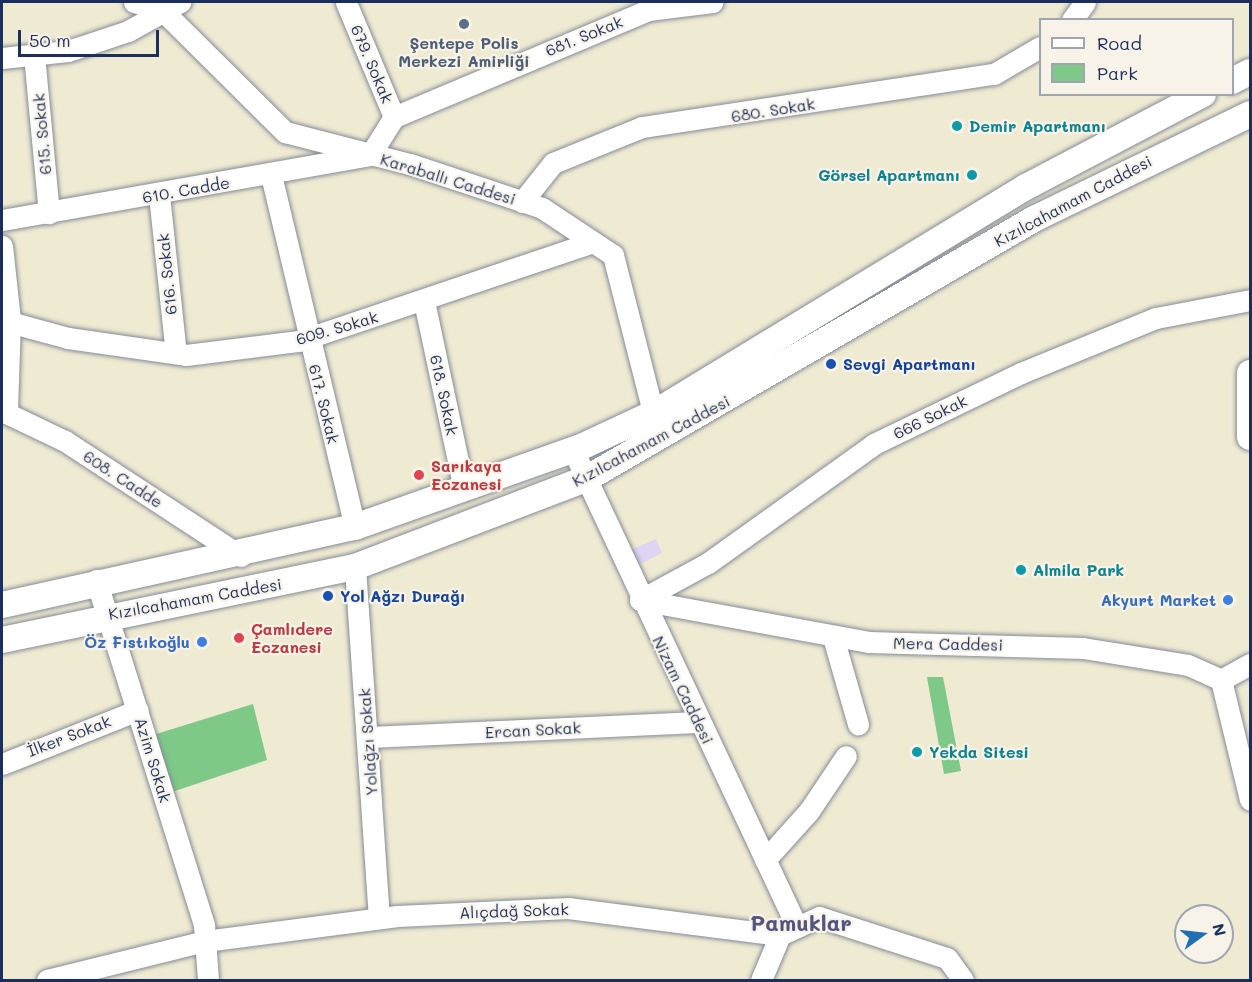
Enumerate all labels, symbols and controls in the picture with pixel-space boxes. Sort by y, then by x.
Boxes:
street label: 681. Sokak [542,12,626,60]
marker: Şentepe Polis Merkezi Amirliği [457,17,471,31]
scale bar [21,18,162,56]
legend [1039,18,1234,96]
street label: 679. Sokak [347,22,397,106]
text: 50 m [29,28,71,52]
text: Road [1097,31,1142,55]
place label: Şentepe Polis Merkezi Amirliği [398,33,530,71]
text: Park [1097,61,1138,85]
street label: 615. Sokak [29,93,55,175]
street label: 680. Sokak [730,94,816,126]
place label: Demir Apartmanı [969,116,1106,136]
marker: Demir Apartmanı [950,119,964,133]
street label: Karaballı Caddesi [378,149,518,209]
street label: Kızılcahamam Caddesi [991,151,1155,251]
place label: Görsel Apartmanı [818,165,960,185]
marker: Görsel Apartmanı [965,168,979,182]
street label: 610. Cadde [141,173,231,207]
street label: 616. Sokak [153,232,181,316]
street label: 609. Sokak [294,307,380,349]
street label: 618. Sokak [426,353,462,437]
place label: Sevgi Apartmanı [843,354,976,374]
marker: Sevgi Apartmanı [824,357,838,371]
street label: 617. Sokak [305,362,343,446]
street label: Kızılcahamam Caddesi [569,391,733,491]
street label: 666 Sokak [890,391,970,443]
street label: 608. Cadde [80,446,166,512]
place label: Sarıkaya Eczanesi [431,456,502,494]
marker: Sarıkaya Eczanesi [412,468,426,482]
place label: Almila Park [1033,560,1124,580]
marker: Almila Park [1014,563,1028,577]
street label: Kızılcahamam Caddesi [107,574,283,624]
place label: Yol Ağzı Durağı [340,586,465,606]
marker: Yol Ağzı Durağı [321,589,335,603]
place label: Akyurt Market [1101,590,1216,610]
marker: Akyurt Market [1221,593,1235,607]
place label: Çamlıdere Eczanesi [251,619,333,657]
marker: Çamlıdere Eczanesi [232,631,246,645]
place label: Öz Fıstıkoğlu [84,632,190,652]
street label: Nizam Caddesi [649,633,717,747]
street label: Mera Caddesi [893,633,1003,655]
marker: Öz Fıstıkoğlu [195,635,209,649]
street label: Yolağzı Sokak [355,688,381,796]
street label: İlker Sokak [24,711,114,761]
street label: Azim Sokak [131,715,175,805]
street label: Ercan Sokak [485,718,581,742]
place label: Yekda Sitesi [929,742,1029,762]
marker: Yekda Sitesi [910,745,924,759]
street label: Alıçdağ Sokak [459,899,569,923]
north arrow [1174,904,1234,964]
district label: Pamuklar [750,910,852,936]
text: N [1208,921,1232,938]

